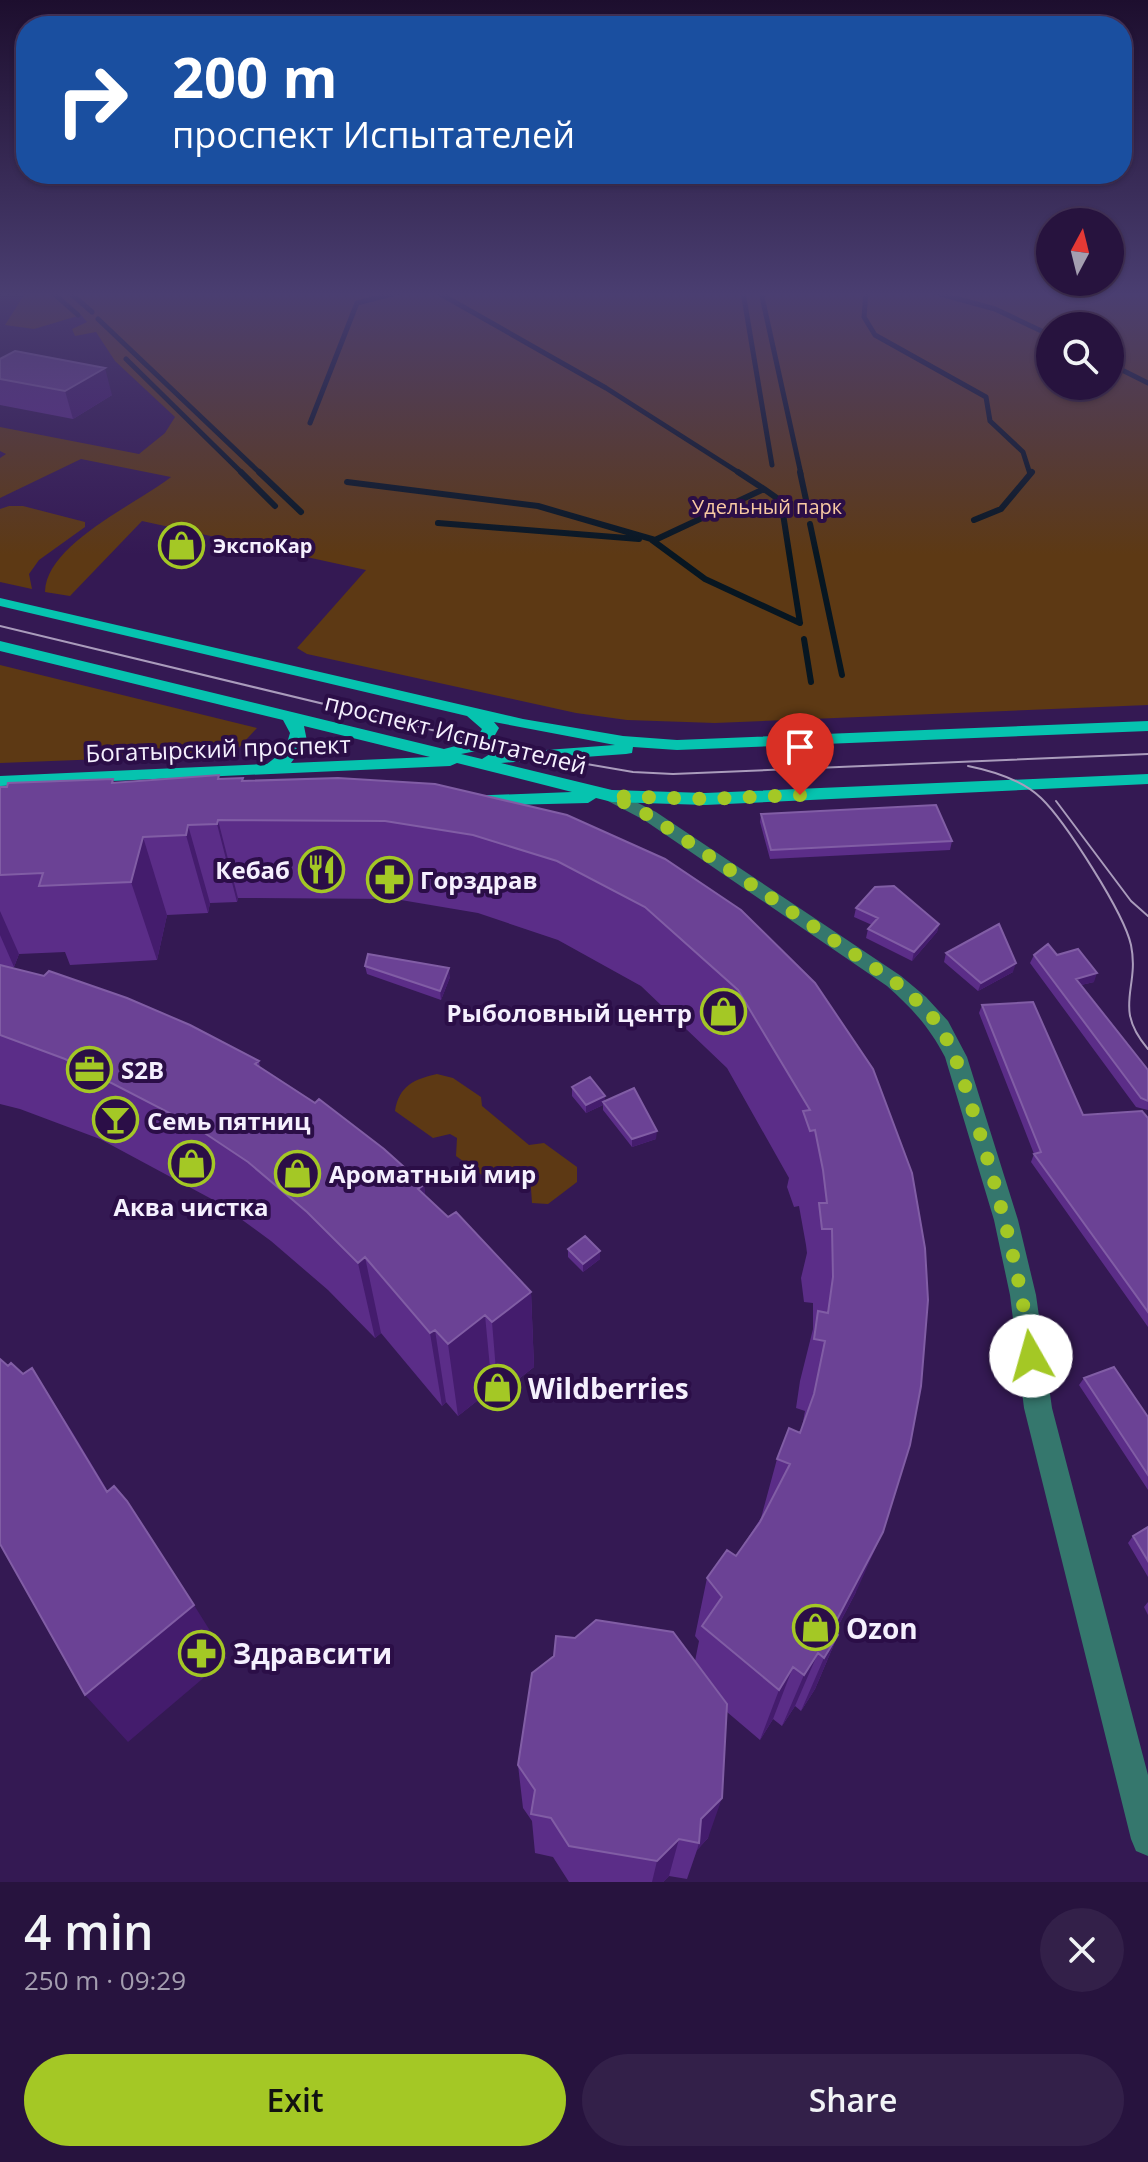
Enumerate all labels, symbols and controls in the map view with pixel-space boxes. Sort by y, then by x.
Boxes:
text: 200 m [172,38,338,114]
icon: right [40,48,144,152]
text: проспект Испытателей [172,110,575,159]
north arrow [1036,208,1124,296]
map controls [1036,208,1124,400]
button: search [1036,312,1124,400]
park label: Удельный парк [692,493,843,520]
shop icon: ЭкспоКар [158,521,206,569]
place label: ЭкспоКар [213,532,313,559]
street label: проспект Испытателей [322,684,590,782]
pin [766,713,834,795]
icon: arrive [778,725,822,769]
street label: Богатырский проспект [85,727,351,769]
restaurant icon: Кебаб [297,845,345,893]
place label: Кебаб [215,853,290,886]
pharmacy icon: Горздрав [365,855,413,903]
place label: Горздрав [420,863,538,896]
shop icon: Рыболовный центр [699,988,747,1036]
place label: Рыболовный центр [446,996,692,1029]
office icon: S2B [66,1045,114,1093]
place label: S2B [121,1053,164,1086]
bar icon: Семь пятниц [92,1096,140,1144]
place label: Семь пятниц [147,1104,311,1137]
shop icon: Аква чистка [167,1140,215,1188]
shop icon: Ароматный мир [274,1149,322,1197]
place label: Ароматный мир [329,1157,536,1190]
place label: Аква чистка [113,1190,269,1223]
position arrow [989,1314,1073,1398]
shop icon: Wildberries [473,1364,521,1412]
place label: Wildberries [528,1369,689,1407]
shop icon: Ozon [791,1604,839,1652]
place label: Ozon [846,1609,918,1647]
pharmacy icon: Здравсити [178,1629,226,1677]
place label: Здравсити [233,1634,392,1672]
text: 4 min [24,1899,154,1964]
button: close [1040,1908,1124,1992]
text: 250 m · 09:29 [24,1962,186,1998]
button: Exit [24,2054,566,2146]
button: Share [582,2054,1124,2146]

